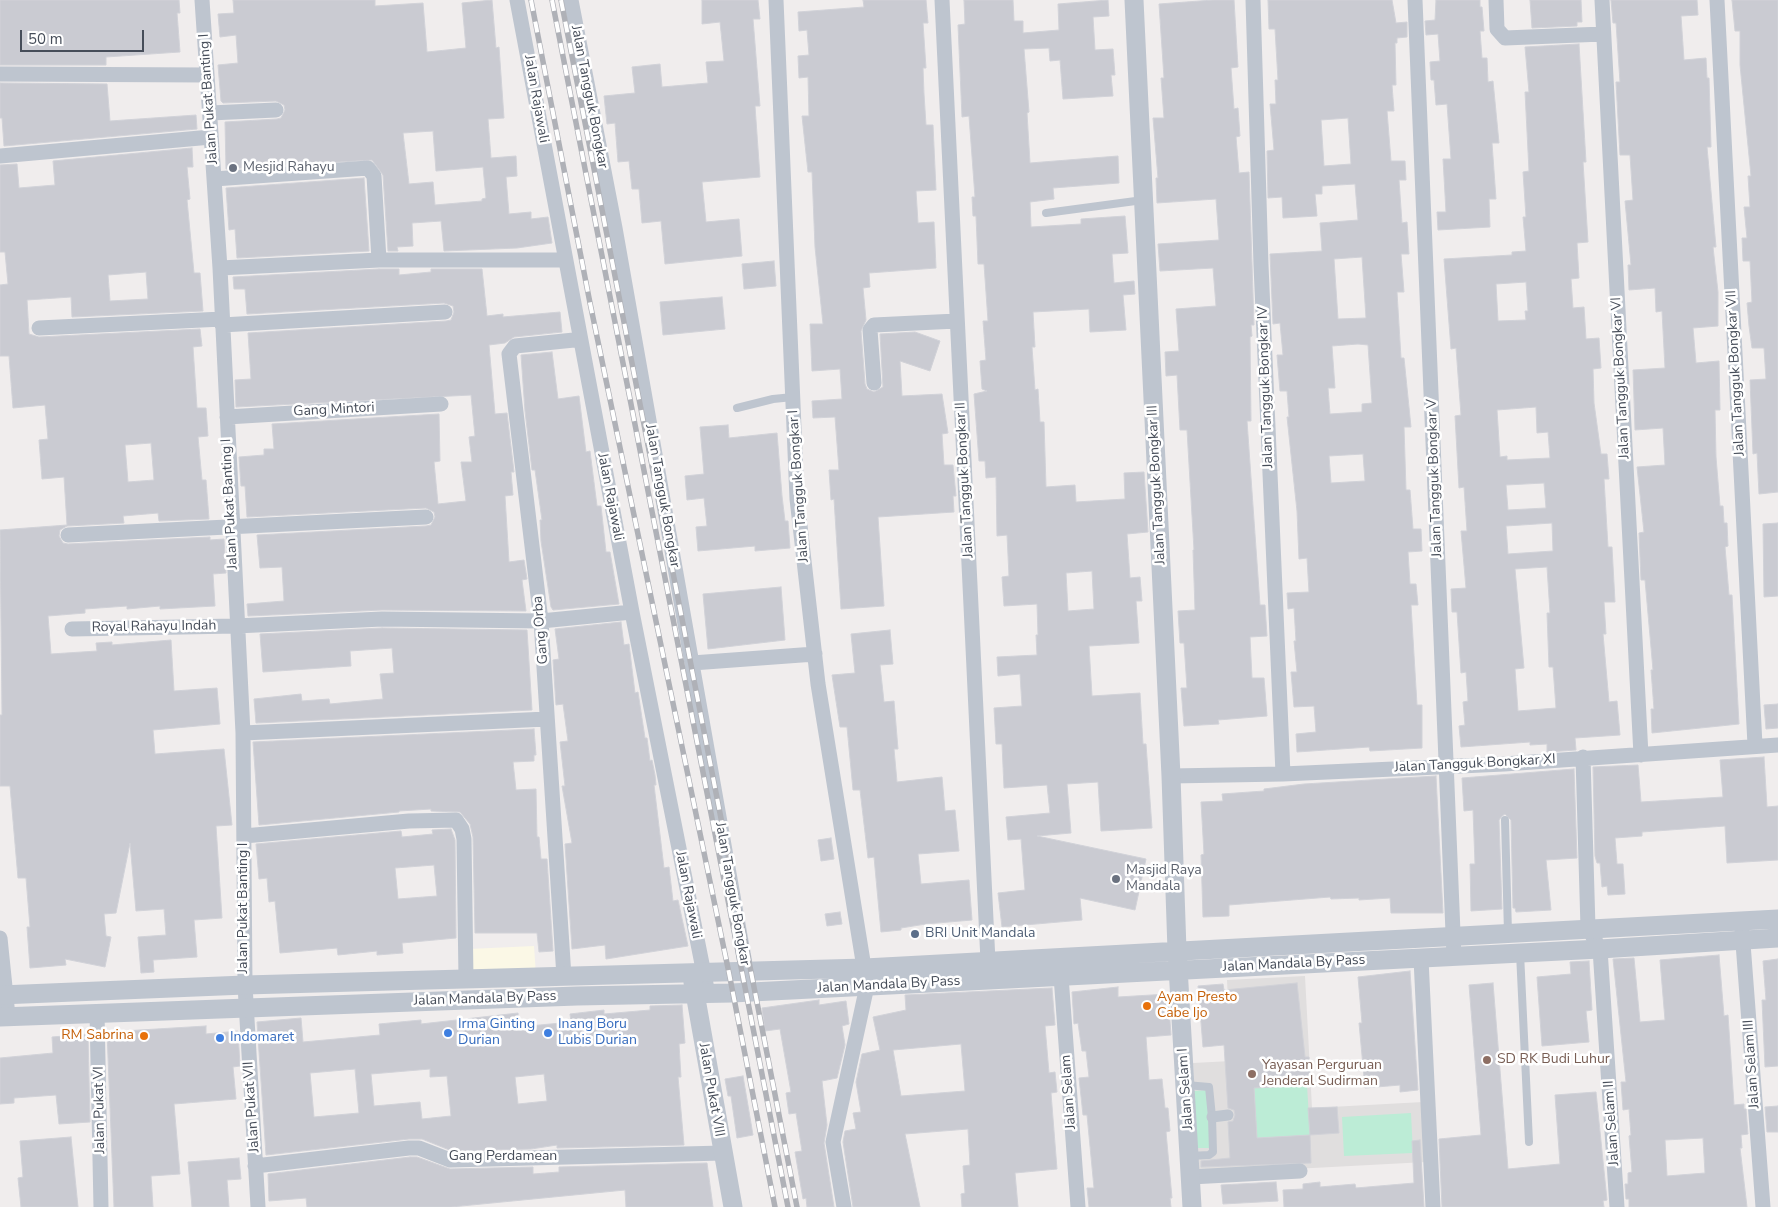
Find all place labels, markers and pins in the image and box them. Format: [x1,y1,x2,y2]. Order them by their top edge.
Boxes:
place label: Mesjid Rahayu [243,160,335,176]
marker: Mesjid Rahayu [227,162,239,174]
place label: Masjid Raya Mandala [1126,863,1202,896]
marker: Masjid Raya Mandala [1110,873,1122,885]
place label: BRI Unit Mandala [925,926,1035,942]
marker: BRI Unit Mandala [909,928,921,940]
place label: Ayam Presto Cabe Ijo [1157,990,1237,1022]
marker: Ayam Presto Cabe Ijo [1141,1000,1153,1012]
place label: Irma Ginting Durian [458,1017,535,1050]
place label: Inang Boru Lubis Durian [558,1017,637,1050]
marker: Irma Ginting Durian [442,1027,454,1039]
marker: Inang Boru Lubis Durian [542,1027,554,1039]
place label: RM Sabrina [61,1028,134,1044]
marker: RM Sabrina [138,1030,150,1042]
place label: Indomaret [230,1030,294,1046]
marker: Indomaret [214,1032,226,1044]
place label: SD RK Budi Luhur [1497,1052,1610,1068]
marker: SD RK Budi Luhur [1481,1054,1493,1066]
place label: Yayasan Perguruan Jenderal Sudirman [1262,1058,1382,1090]
marker: Yayasan Perguruan Jenderal Sudirman [1246,1068,1258,1080]

